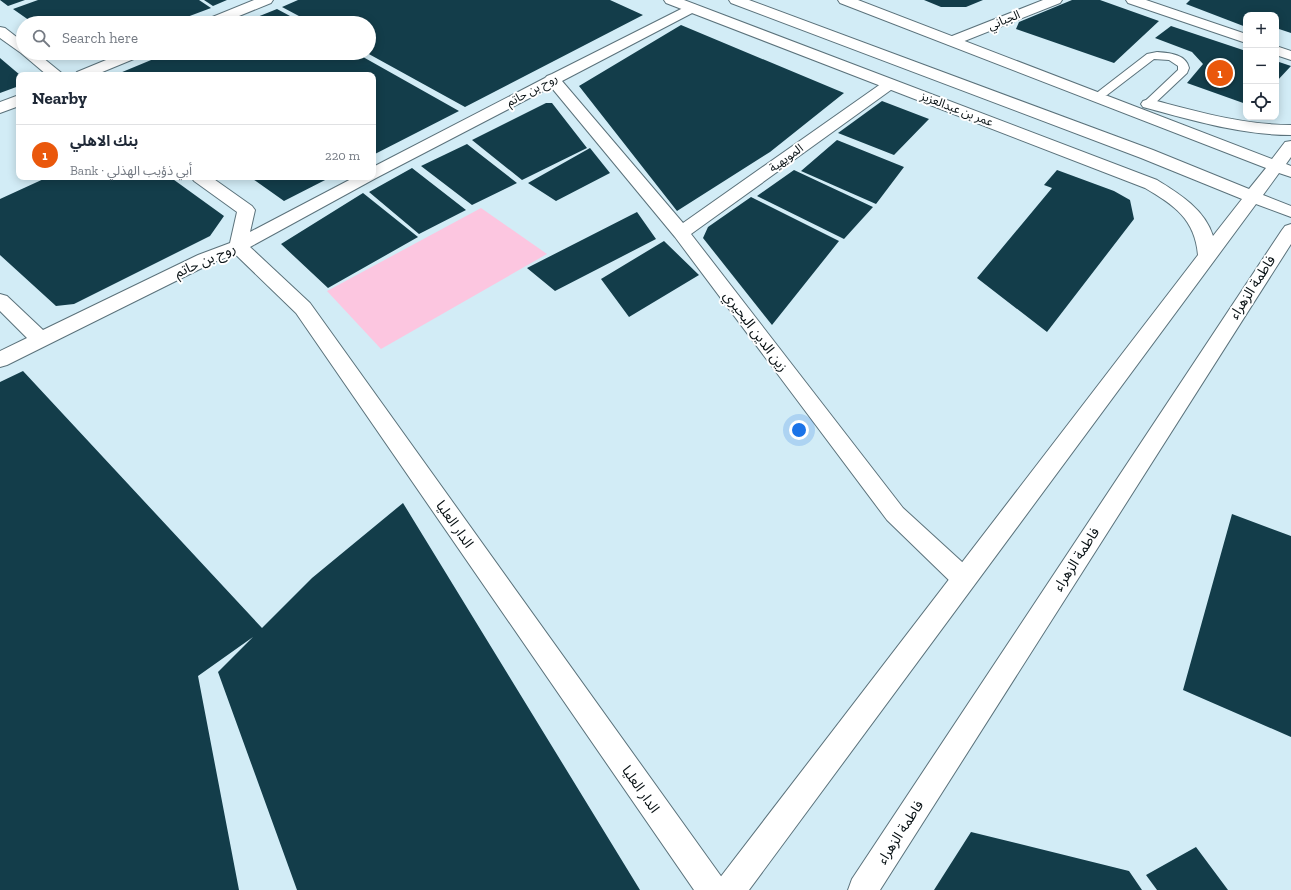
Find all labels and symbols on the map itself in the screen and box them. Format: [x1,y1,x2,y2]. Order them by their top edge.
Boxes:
street label: الجباني [986,7,1023,35]
pin: 1 [1207,58,1233,88]
street label: روح بن حاتم [504,71,561,111]
street label: عمر بن عبدالعزيز [918,88,995,129]
street label: المويهية [766,141,806,175]
street label: روح بن حاتم [172,239,239,283]
street label: فاطمة الزهراء [1226,252,1279,322]
street label: زين الدين البحيري [718,288,791,376]
your location [789,420,809,440]
street label: الدار العليا [432,497,477,551]
street label: فاطمة الزهراء [1050,524,1103,594]
street label: الدار العليا [618,762,663,816]
street label: فاطمة الزهراء [874,797,927,867]

